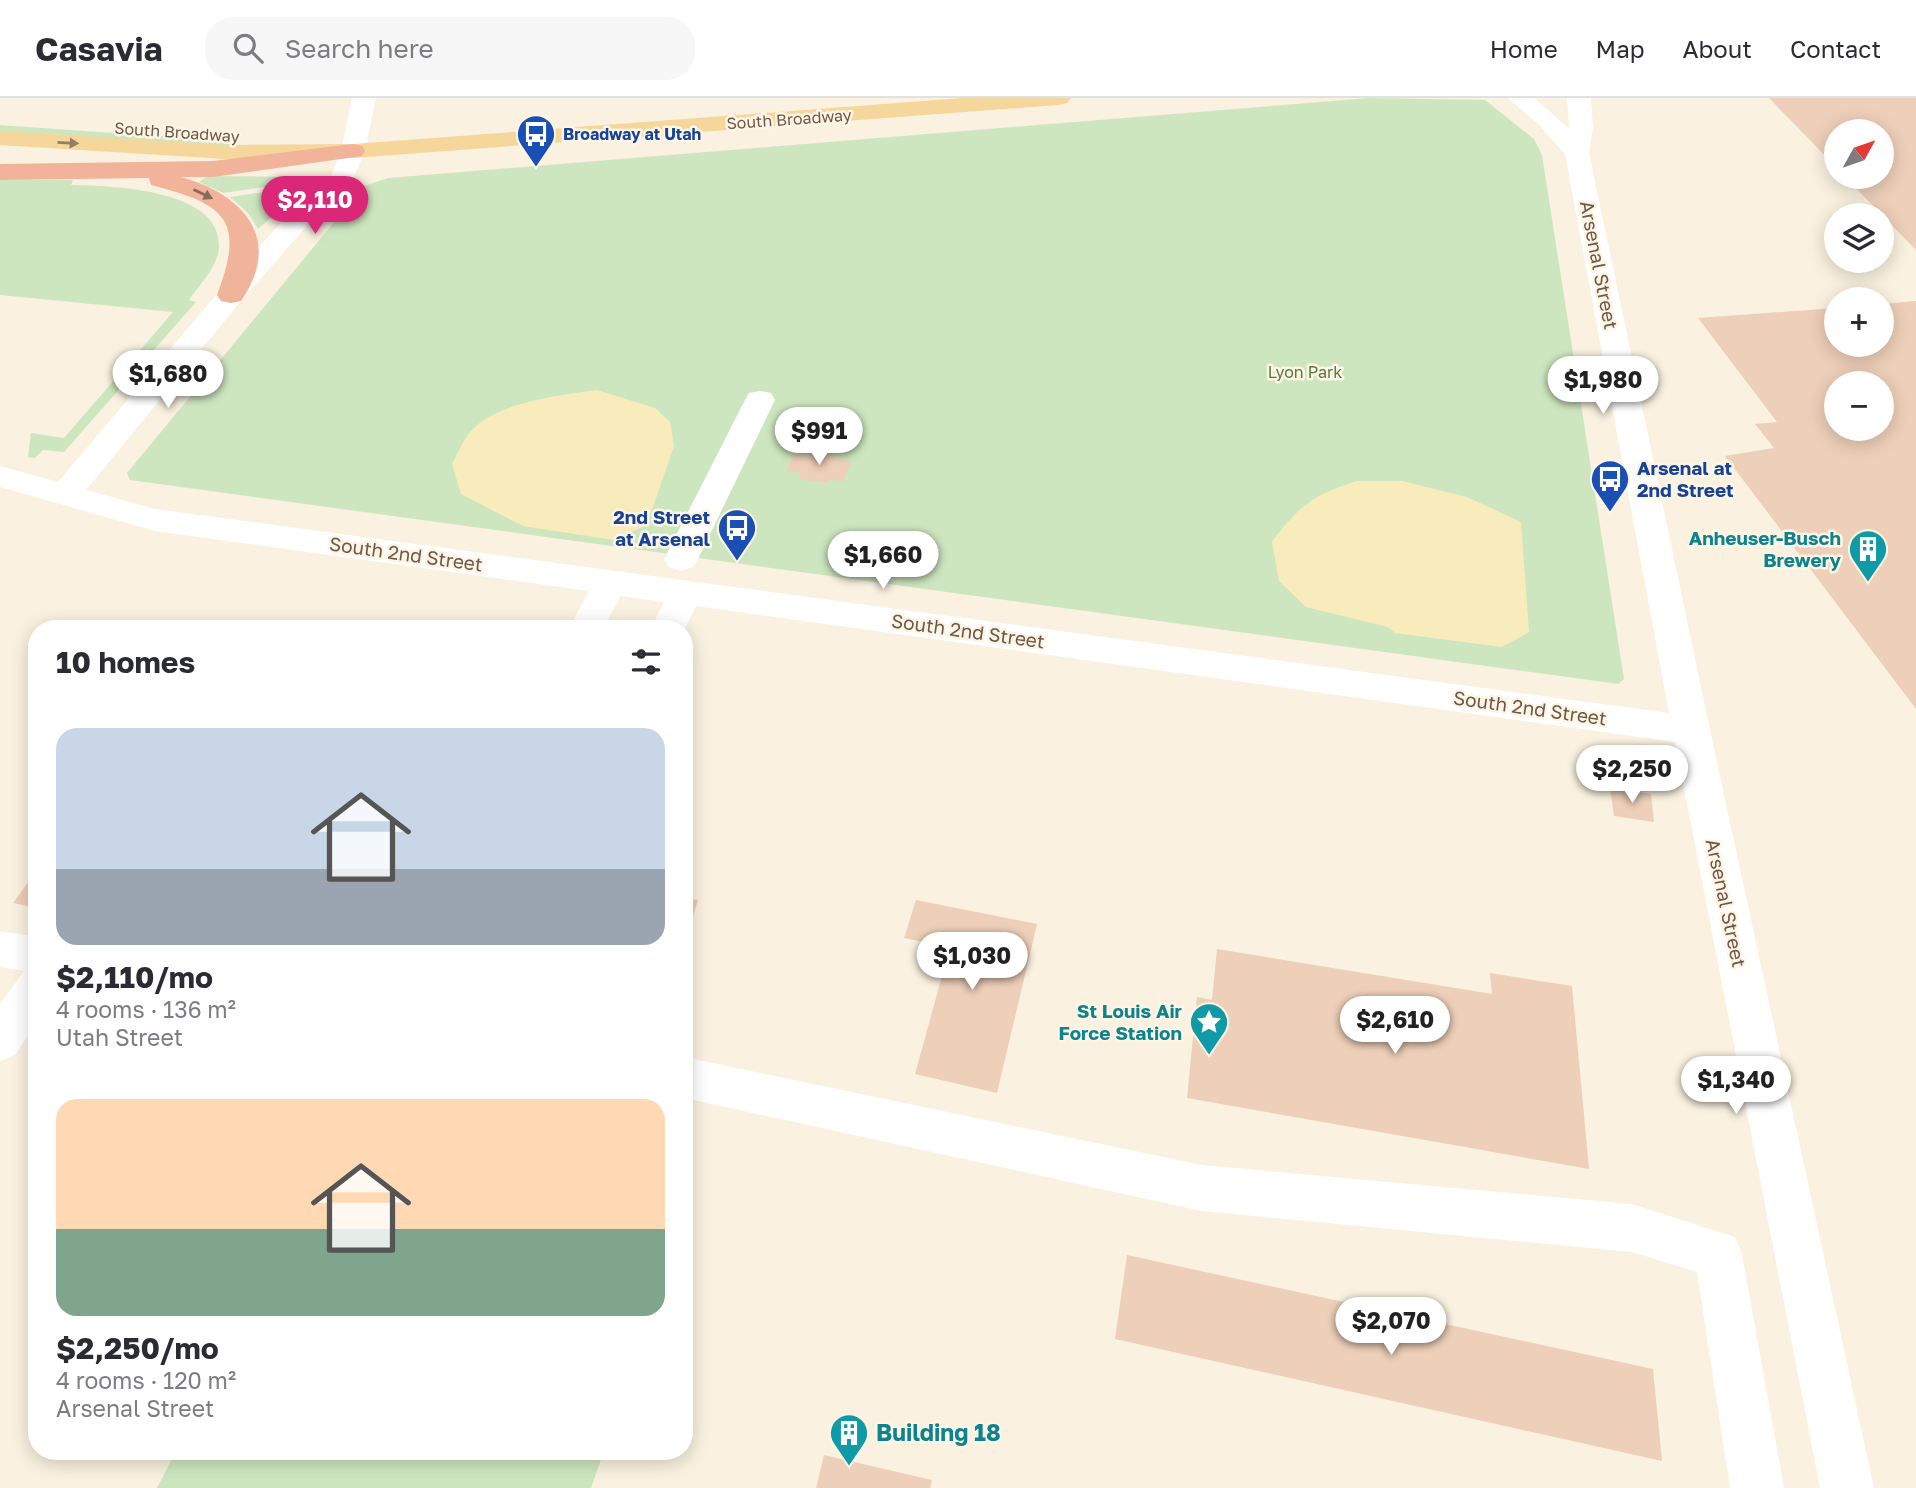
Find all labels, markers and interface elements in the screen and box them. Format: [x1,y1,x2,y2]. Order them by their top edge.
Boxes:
search box [205,17,695,80]
text: Casavia [35,29,163,68]
icon: search [229,29,267,67]
text: Search here [285,33,434,64]
text: Home [1490,34,1558,63]
text: Map [1596,34,1645,63]
text: About [1683,34,1752,63]
text: Contact [1790,34,1881,63]
street label: South Broadway [726,105,852,133]
bus stop icon: Broadway at Utah [515,113,557,168]
street label: South Broadway [114,118,240,146]
north arrow [1824,119,1894,189]
map controls [1824,119,1894,441]
place label: Broadway at Utah [563,124,701,144]
one-way arrow [57,137,79,148]
pin: $2,110 [258,176,372,236]
text: $2,110 [277,185,353,213]
one-way arrow [193,188,213,200]
street label: Arsenal Street [1576,199,1623,331]
button: layers [1824,203,1894,273]
button: + [1824,287,1894,357]
pin: $1,680 [111,350,225,410]
pin: $1,980 [1546,356,1660,416]
text: $1,680 [129,359,207,387]
park label: Lyon Park [1268,362,1342,382]
text: $1,980 [1564,365,1642,393]
button: − [1824,371,1894,441]
pin: $991 [778,408,860,467]
text: $991 [791,416,847,444]
place label: Arsenal at 2nd Street [1637,456,1734,501]
bus stop icon: Arsenal at 2nd Street [1589,458,1631,513]
place label: 2nd Street at Arsenal [613,505,710,550]
bus stop icon: 2nd Street at Arsenal [716,507,758,562]
place label: Anheuser-Busch Brewery [1689,526,1842,571]
building icon: Anheuser-Busch Brewery [1847,528,1889,583]
street label: South 2nd Street [328,531,484,576]
pin: $1,660 [826,532,940,591]
text: $1,660 [844,540,922,568]
street label: South 2nd Street [890,608,1046,653]
icon: filters [627,643,665,681]
text: 10 homes [56,644,195,680]
street label: South 2nd Street [1452,685,1608,730]
pin: $2,250 [1575,746,1689,805]
text: $2,250 [1592,754,1672,782]
icon: home [298,774,424,900]
street label: Arsenal Street [1702,837,1751,969]
pin: $1,030 [915,932,1029,992]
text: $1,030 [933,941,1011,969]
text: $2,110/mo [56,959,213,995]
text: 4 rooms · 136 m² [56,995,236,1023]
pin: $2,610 [1338,996,1452,1056]
place label: St Louis Air Force Station [1059,999,1183,1044]
place icon: St Louis Air Force Station [1188,1001,1230,1056]
text: $2,610 [1356,1005,1434,1033]
text: Utah Street [56,1023,183,1051]
pin: $1,340 [1679,1056,1793,1116]
text: $1,340 [1697,1065,1775,1093]
icon: home [298,1145,424,1271]
pin: $2,070 [1334,1298,1448,1357]
text: $2,070 [1351,1306,1431,1334]
text: $2,250/mo [56,1330,219,1366]
text: 4 rooms · 120 m² [56,1366,236,1394]
text: Arsenal Street [56,1394,214,1422]
building icon: Building 18 [828,1412,870,1467]
place label: Building 18 [876,1418,1001,1446]

